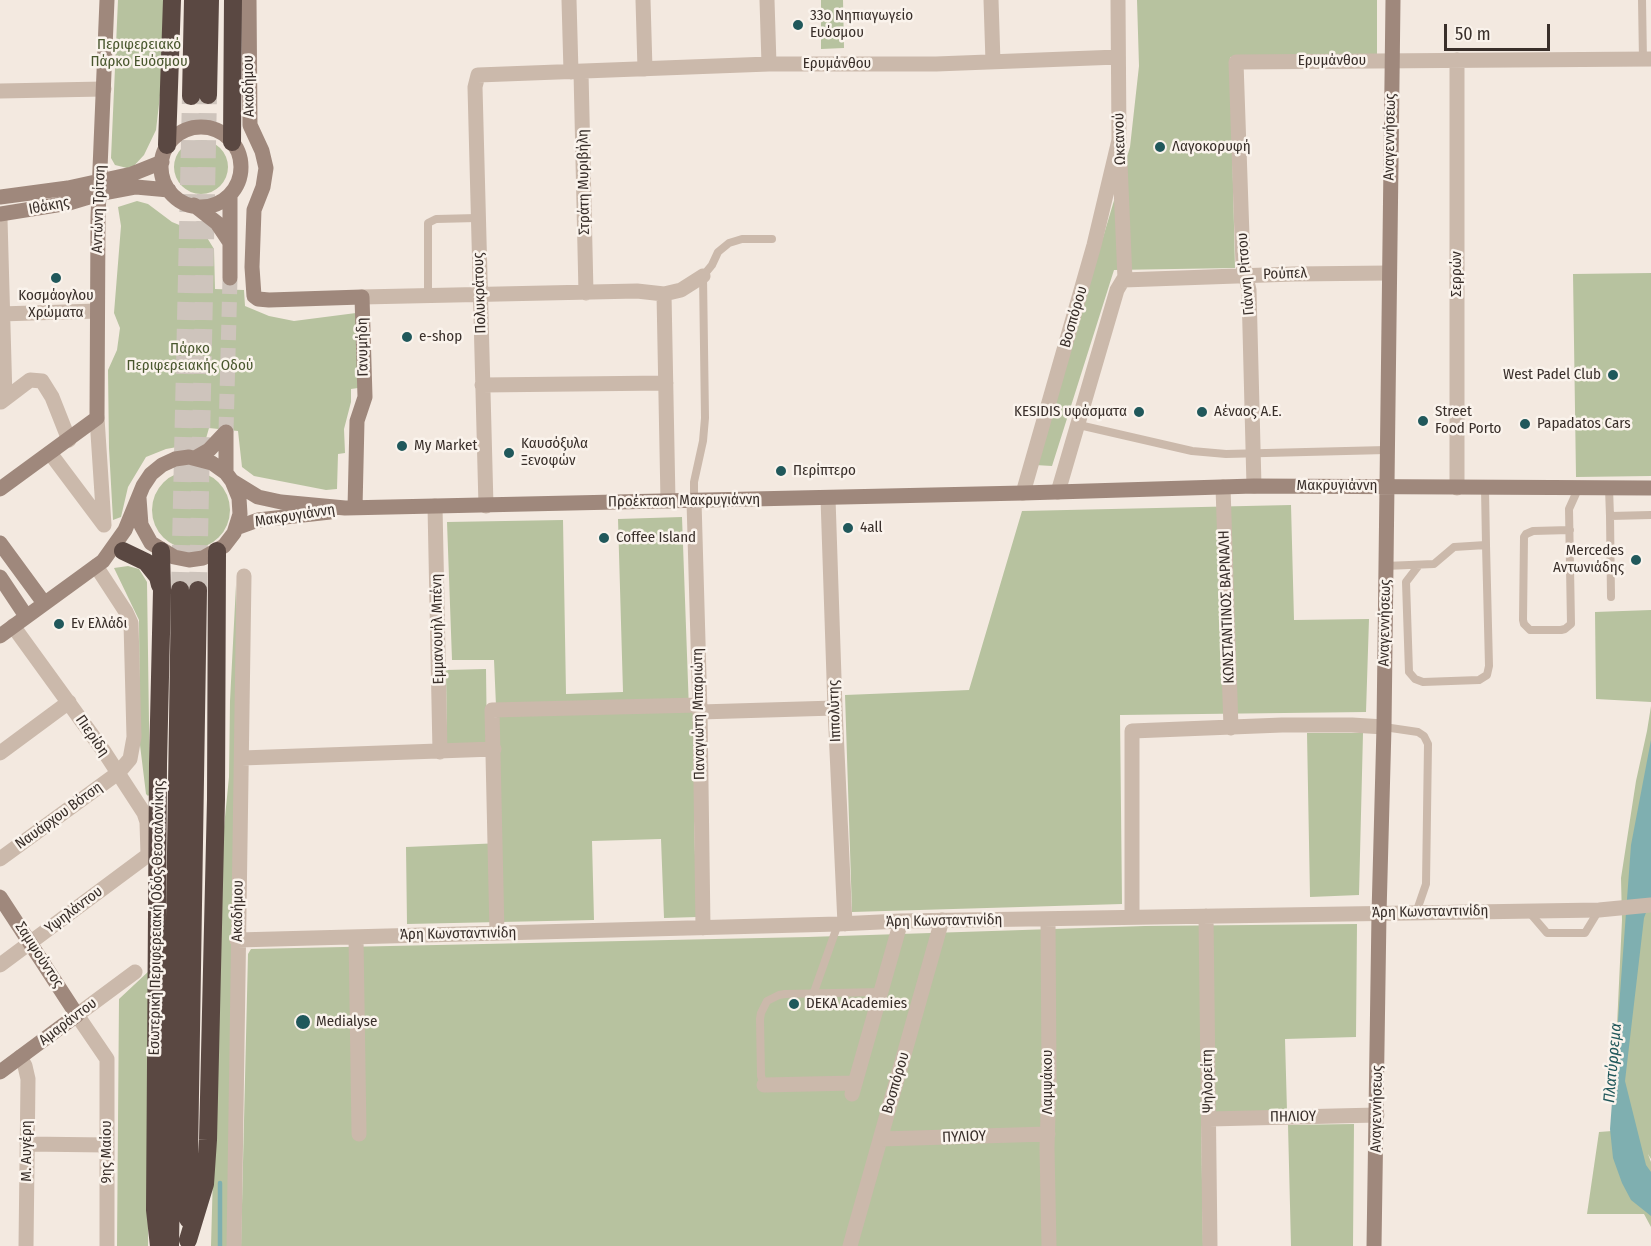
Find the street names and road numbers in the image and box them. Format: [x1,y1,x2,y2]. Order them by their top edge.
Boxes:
street label: Ερυμάνθου [1298,52,1366,70]
street label: Ακαδήμου [239,55,259,117]
street label: Ερυμάνθου [803,55,871,73]
street label: Αναγεννήσεως [1380,93,1400,181]
street label: Ωκεανού [1110,112,1130,166]
street label: Στράτη Μυριβήλη [574,129,594,235]
street label: Αντώνη Τρίτση [88,165,110,253]
street label: Ιθάκης [27,193,71,219]
street label: Γιάννη Ρίτσου [1233,232,1259,316]
street label: Σερρών [1448,251,1466,297]
street label: Πολυκράτους [470,252,490,334]
street label: Ρούπελ [1263,264,1307,284]
street label: Βοσπόρου [1057,284,1091,350]
street label: Γανυμήδη [353,317,373,377]
street label: Μακρυγιάννη [1297,477,1377,495]
street label: Προέκταση Μακρυγιάννη [608,491,760,511]
street label: Μακρυγιάννη [254,501,336,531]
street label: ΚΩΝΣΤΑΝΤΙΝΟΣ ΒΑΡΝΑΛΗ [1215,530,1239,684]
street label: Εμμανουήλ Μπένη [428,574,448,684]
street label: Αναγεννήσεως [1375,579,1395,667]
street label: Παναγιώτη Μπαριώτη [689,648,709,780]
street label: Ιππολύτης [825,680,845,742]
street label: Πιερίδη [71,712,113,760]
street label: Ναυάρχου Βότση [12,778,106,854]
street label: Εσωτερική Περιφερειακή Οδός Θεσσαλονίκης [146,780,168,1056]
street label: Ακαδήμου [228,880,248,942]
street label: Υψηλάντου [42,882,106,938]
street label: Άρη Κωνσταντινίδη [1371,902,1489,922]
street label: Άρη Κωνσταντινίδη [885,911,1003,931]
street label: Σαμψούντος [11,919,67,991]
street label: Άρη Κωνσταντινίδη [399,924,517,944]
street label: Αμαράντου [36,994,100,1050]
street label: Ψηλορείτη [1198,1049,1218,1113]
street label: Βοσπόρου [879,1050,913,1116]
street label: Λαμψάκου [1039,1050,1057,1114]
street label: Αναγεννήσεως [1367,1065,1387,1153]
street label: ΠΗΛΙΟΥ [1270,1108,1316,1126]
street label: Μ. Αυγέρη [18,1120,36,1182]
street label: 9ης Μαίου [98,1120,116,1184]
street label: ΠΥΛΙΟΥ [942,1127,986,1147]

